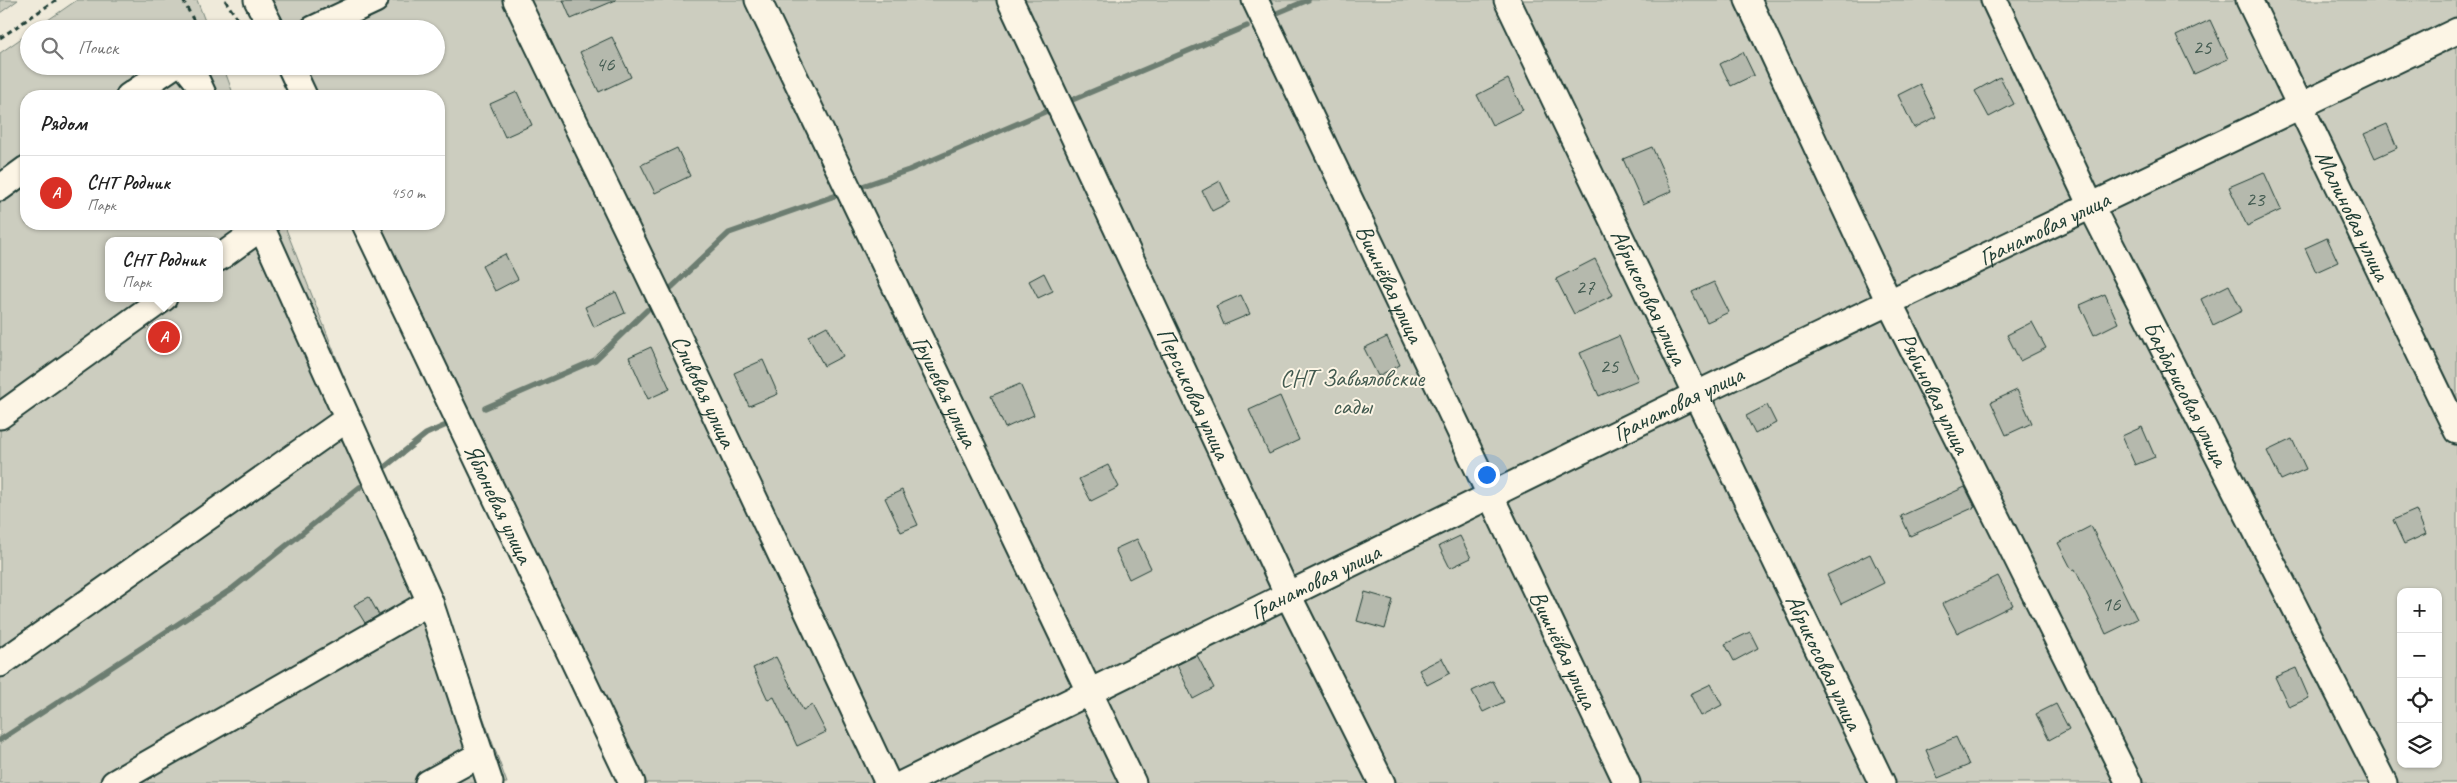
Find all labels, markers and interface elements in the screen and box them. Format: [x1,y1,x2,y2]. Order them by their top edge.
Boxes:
search box [20,20,445,75]
icon: search [38,34,66,62]
house number: 25 [2193,34,2213,60]
text: Поиск [78,36,118,60]
house number: 46 [596,51,615,77]
text: Рядом [40,110,87,136]
street label: Малиновая улица [2309,145,2398,287]
text: СНТ Родник [87,171,170,195]
text: A [52,183,60,203]
text: 450 m [391,183,425,203]
street label: Гранатовая улица [1974,184,2116,272]
house number: 23 [2246,186,2266,212]
text: Парк [87,195,116,215]
street label: Вишнёвая улица [1349,220,1431,349]
street label: Абрикосовая улица [1604,224,1695,371]
popup [105,237,223,302]
text: СНТ Родник [122,248,206,272]
text: Парк [122,272,151,292]
house number: 27 [1576,274,1596,300]
street label: Барбарисовая улица [2137,316,2237,473]
pin: A [148,318,180,356]
street label: Персиковая улица [1150,322,1238,465]
street label: Рябиновая улица [1892,327,1978,460]
street label: Сливовая улица [665,330,744,454]
street label: Грушевая улица [906,331,986,453]
house number: 25 [1600,353,1620,379]
street label: Гранатовая улица [1608,359,1749,448]
park label: СНТ Завьяловские сады [1280,363,1426,421]
street label: Яблоневая улица [457,439,541,570]
your location [1474,462,1500,488]
street label: Гранатовая улица [1245,536,1387,626]
street label: Вишнёвая улица [1523,586,1605,715]
map controls [2397,588,2442,768]
button: + [2397,588,2442,633]
street label: Абрикосовая улица [1779,589,1870,736]
house number: 16 [2102,591,2121,617]
button: − [2397,633,2442,678]
button: locate [2397,678,2442,723]
button: layers [2397,723,2442,768]

